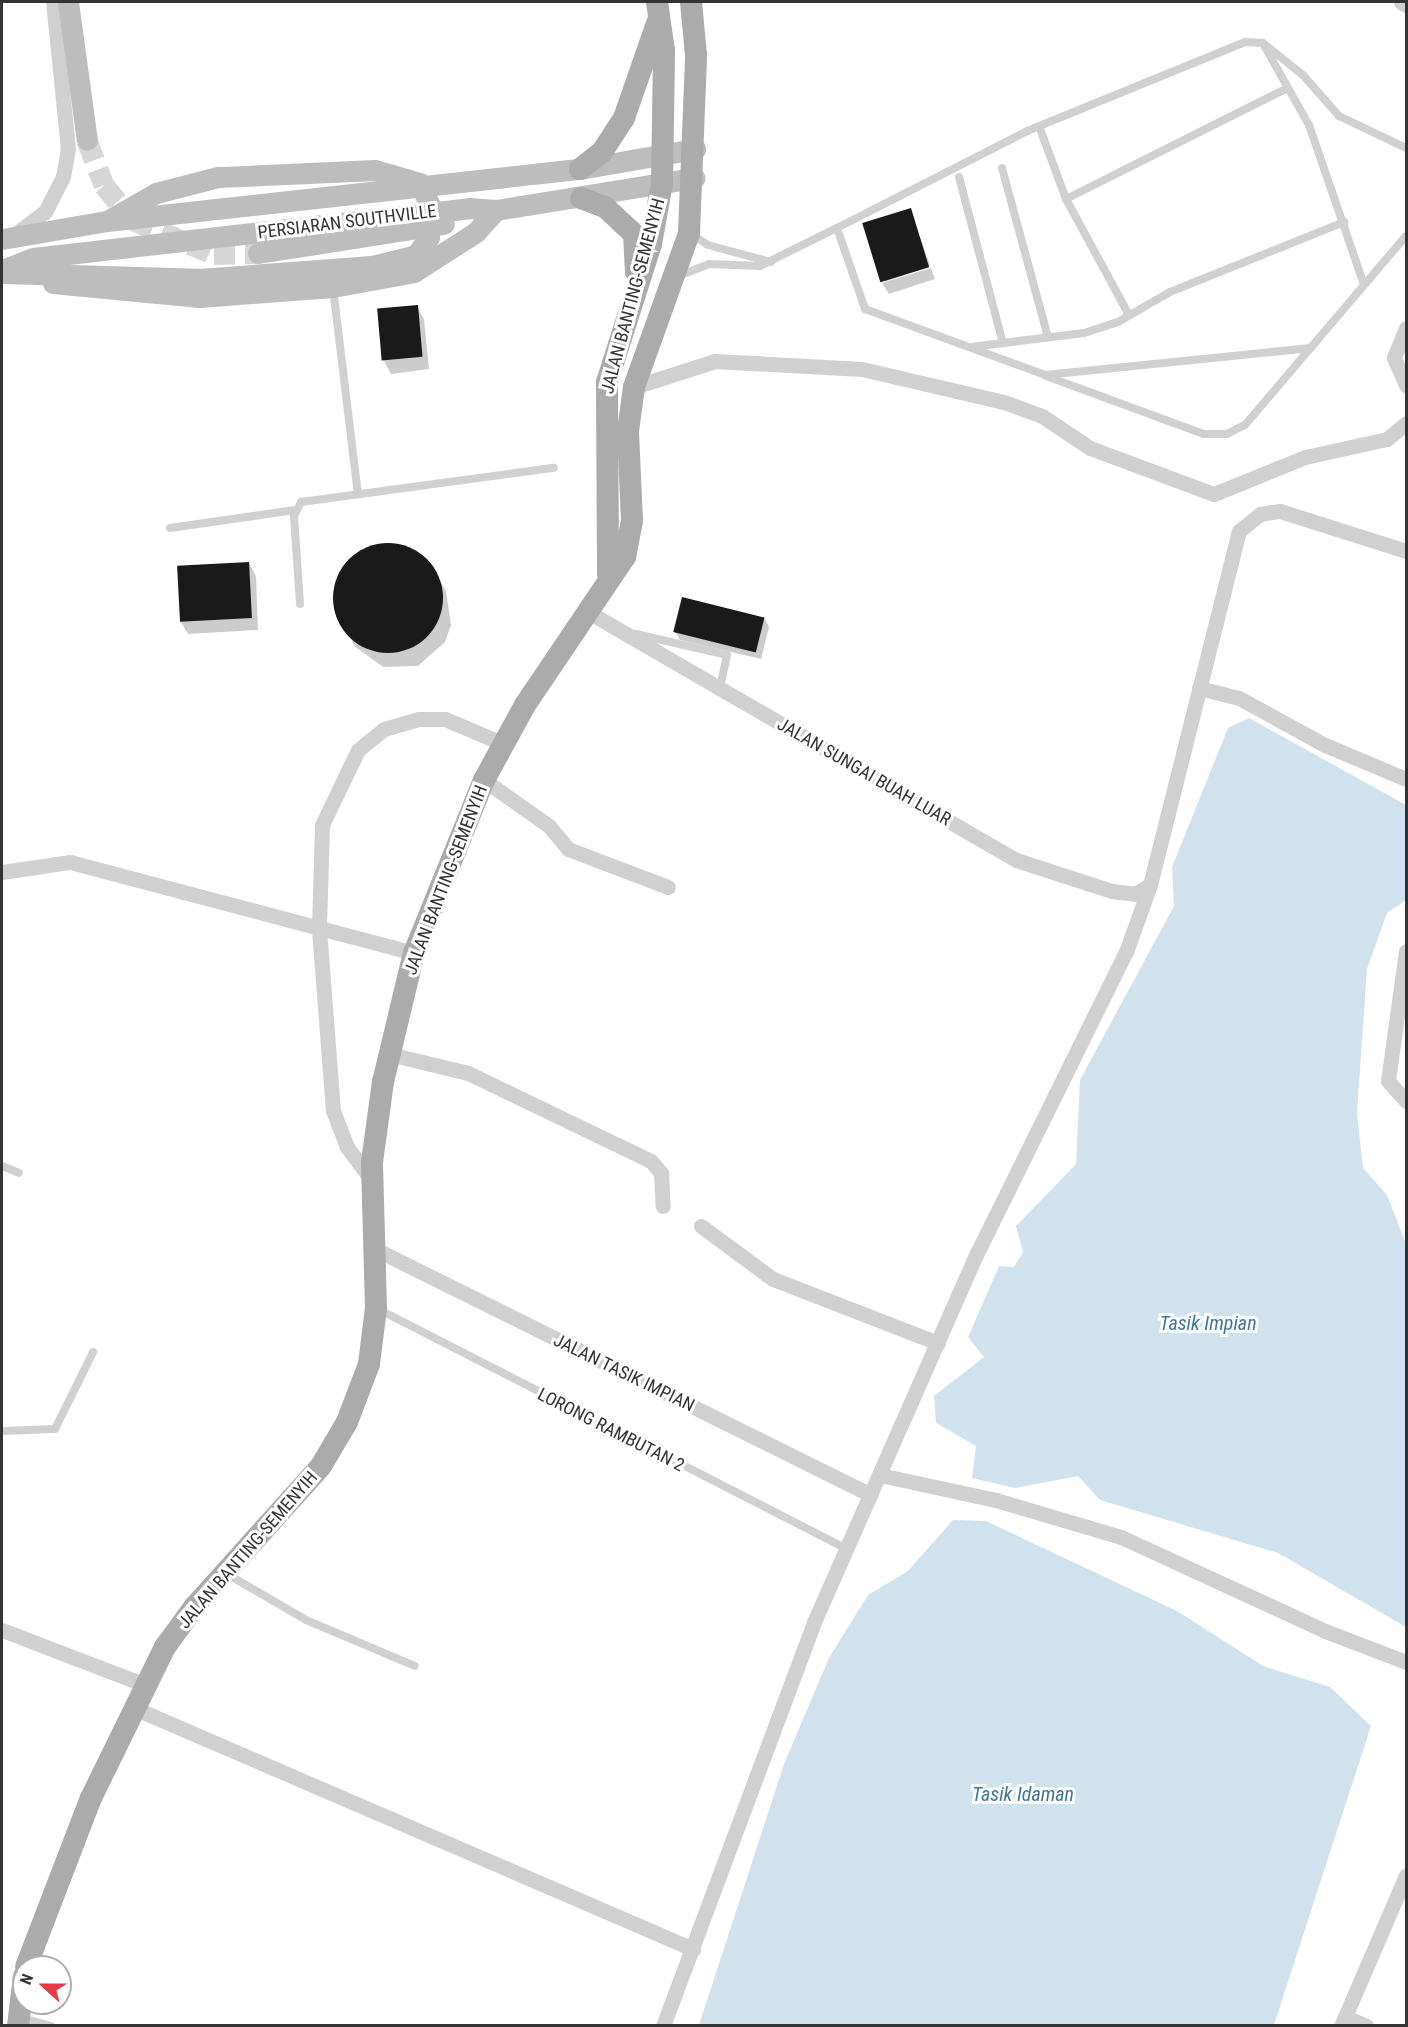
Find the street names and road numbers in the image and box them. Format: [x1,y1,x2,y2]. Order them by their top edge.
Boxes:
street label: JALAN BANTING-SEMENYIH [597,196,669,396]
street label: PERSIARAN SOUTHVILLE [257,200,437,244]
street label: JALAN SUNGAI BUAH LUAR [773,713,955,831]
street label: JALAN BANTING-SEMENYIH [400,782,492,978]
street label: JALAN TASIK IMPIAN [550,1329,698,1417]
street label: LORONG RAMBUTAN 2 [534,1384,688,1476]
street label: JALAN BANTING-SEMENYIH [174,1467,322,1633]

